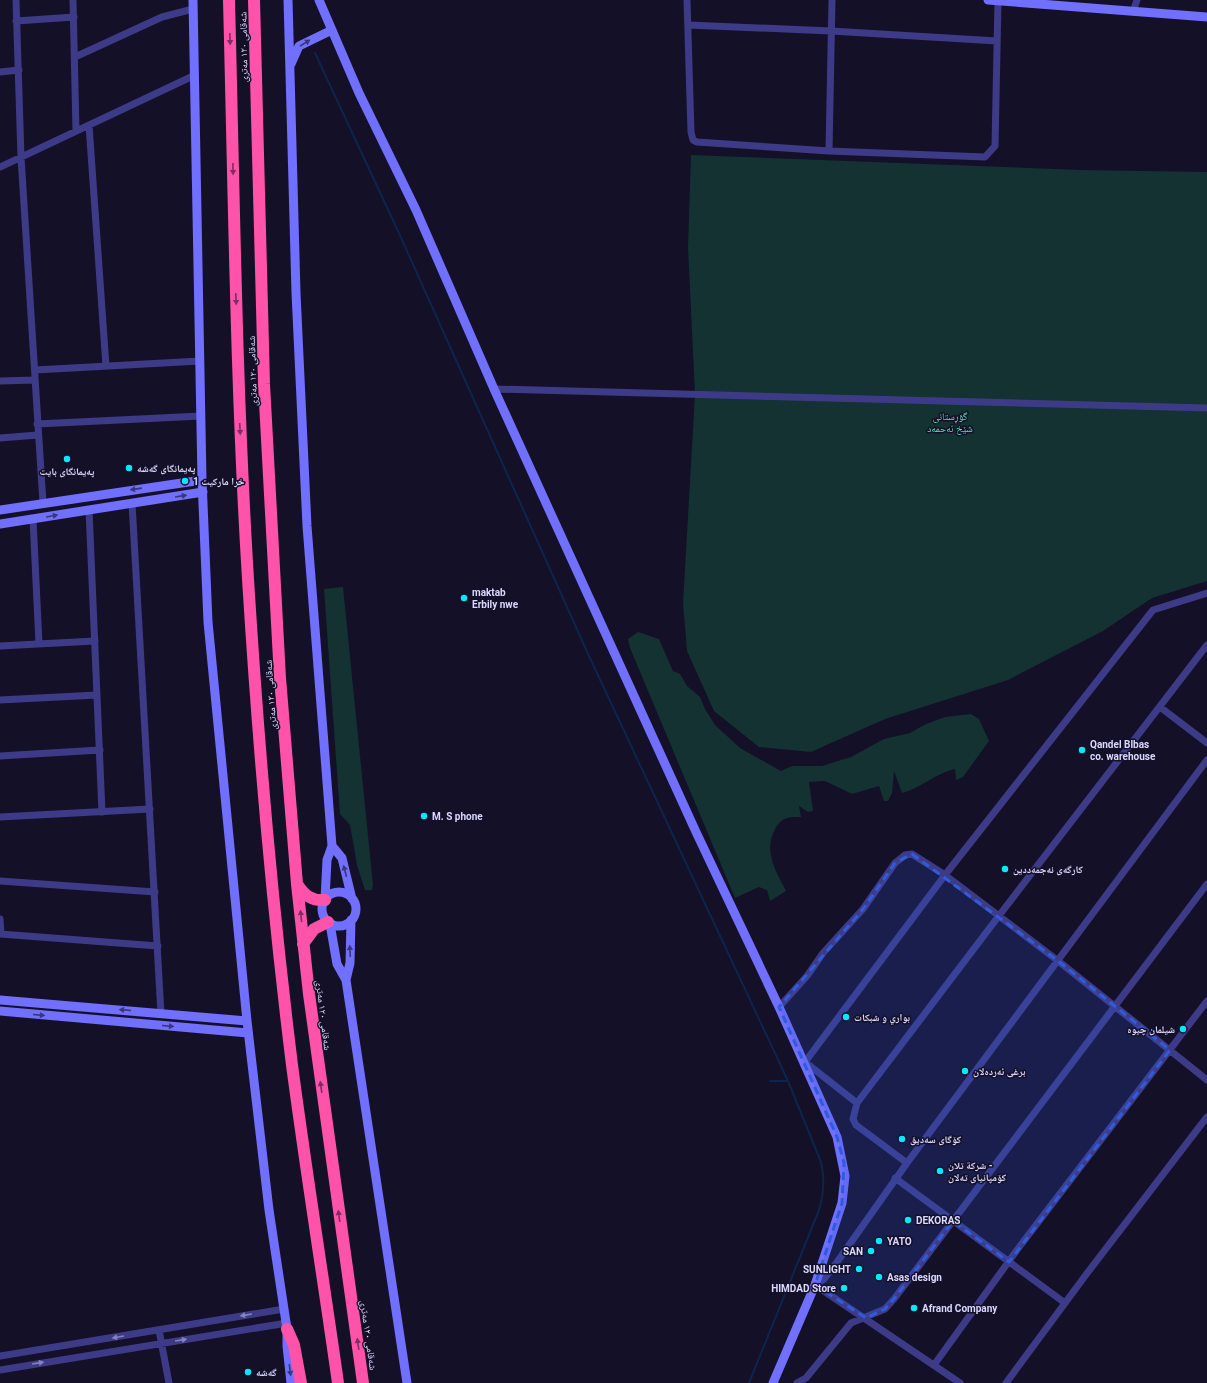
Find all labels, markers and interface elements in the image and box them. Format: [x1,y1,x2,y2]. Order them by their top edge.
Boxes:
street label: شەقامی ١٢٠ مەتری [237,11,251,82]
one-way arrow [227,33,233,46]
one-way arrow [300,39,310,47]
one-way arrow [230,163,236,176]
one-way arrow [232,293,239,305]
street label: شەقامی ١٢٠ مەتری [246,335,260,406]
park label: گۆڕستانی شێخ ئەحمەد [927,411,973,435]
one-way arrow [237,423,244,435]
marker: پەیمانگای بایت [62,454,72,464]
marker: پەیمانگای گەشە [124,463,134,473]
place label: پەیمانگای گەشە [137,463,196,475]
place label: پەیمانگای بایت [40,466,95,478]
marker: خرا ماركيت 1 [180,476,190,486]
place label: خرا ماركيت 1 [193,476,245,488]
one-way arrow [130,486,142,492]
one-way arrow [175,493,187,499]
one-way arrow [46,513,58,519]
place label: maktab Erbily nwe [472,587,519,610]
marker: maktab Erbily nwe [459,593,469,603]
street label: شەقامی ١٢٠ مەتری [263,659,279,730]
place label: Qandel Blbas co. warehouse [1090,739,1156,762]
marker: Qandel Blbas co. warehouse [1077,745,1087,755]
marker: M. S phone [419,811,429,821]
place label: M. S phone [432,811,483,822]
marker: کارگەی نەجمەددین [1000,864,1010,874]
place label: کارگەی نەجمەددین [1013,864,1083,876]
one-way arrow [341,865,347,877]
one-way arrow [297,910,304,922]
one-way arrow [347,944,353,957]
street label: شەقامی ١٢٠ مەتری [313,979,333,1051]
one-way arrow [118,1007,131,1014]
one-way arrow [33,1011,45,1018]
marker: بواري و شبكات [841,1012,851,1022]
place label: بواري و شبكات [854,1012,910,1025]
one-way arrow [162,1023,174,1029]
place label: شيلمان چیوه [1127,1024,1175,1036]
marker: شيلمان چیوه [1178,1024,1188,1034]
marker: برغی ئەردەلان [960,1066,970,1076]
place label: برغی ئەردەلان [973,1066,1026,1078]
one-way arrow [318,1081,324,1093]
marker: کۆگای سەدیق [897,1134,907,1144]
place label: کۆگای سەدیق [910,1134,962,1146]
place label: شركة تلان - کۆمپانیای تەلان [948,1160,1007,1184]
marker: شركة تلان - کۆمپانیای تەلان [935,1166,945,1176]
one-way arrow [336,1210,342,1222]
marker: DEKORAS [903,1215,913,1225]
place label: DEKORAS [916,1215,961,1226]
marker: YATO [874,1236,884,1246]
place label: YATO [887,1236,912,1247]
place label: SAN [843,1246,863,1257]
marker: SAN [866,1246,876,1256]
place label: SUNLIGHT [803,1264,851,1275]
marker: SUNLIGHT [854,1264,864,1274]
marker: Asas design [874,1272,884,1282]
place label: Asas design [887,1272,942,1283]
place label: HIMDAD Store [771,1283,837,1294]
marker: HIMDAD Store [839,1283,849,1293]
street label: شەقامی ١٢٠ مەتری [357,1299,379,1371]
marker: Afrand Company [909,1303,919,1313]
place label: Afrand Company [922,1303,998,1314]
one-way arrow [240,1312,252,1318]
one-way arrow [112,1334,124,1340]
one-way arrow [175,1337,187,1343]
one-way arrow [355,1338,361,1350]
one-way arrow [32,1360,45,1366]
one-way arrow [287,1364,293,1376]
marker: گەشە [243,1367,253,1377]
place label: گەشە [256,1367,277,1378]

